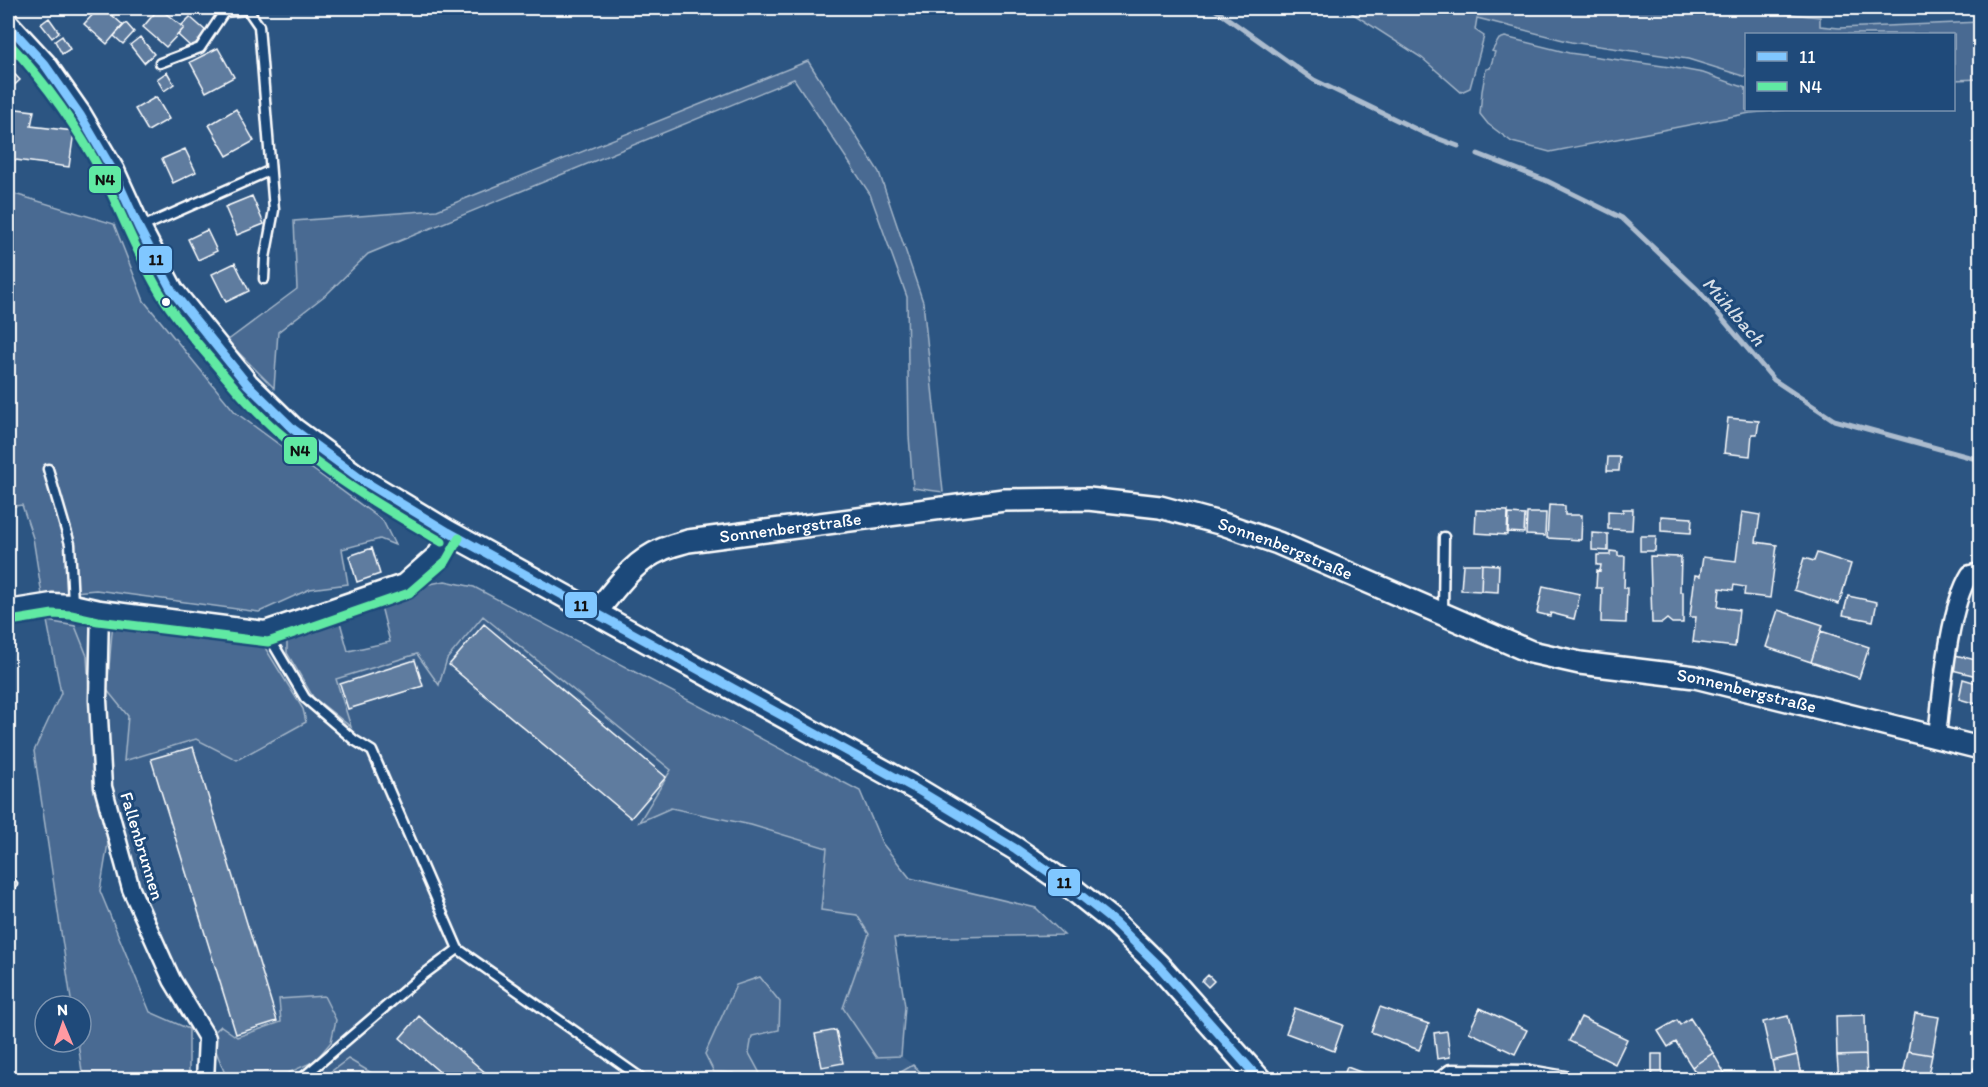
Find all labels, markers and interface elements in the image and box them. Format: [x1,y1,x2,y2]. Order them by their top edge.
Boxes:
legend [1745,33,1955,111]
text: 11 [1799,46,1816,68]
text: N4 [1799,76,1822,98]
line badge: N4 [88,165,122,194]
text: N4 [95,170,116,189]
line badge: 11 [138,245,173,274]
text: 11 [149,250,164,269]
water label: Mühlbach [1697,272,1771,351]
unlabelled marker [160,296,172,308]
line badge: N4 [283,436,318,465]
text: N4 [290,441,311,460]
street label: Sonnenbergstraße [718,508,863,548]
street label: Sonnenbergstraße [1215,512,1356,585]
line badge: 11 [564,591,598,619]
text: 11 [574,596,589,615]
street label: Sonnenbergstraße [1676,664,1819,718]
street label: Fallenbrunnen [115,789,169,903]
line badge: 11 [1047,868,1081,897]
text: 11 [1057,873,1072,892]
north arrow [33,994,93,1054]
text: N [57,1000,68,1019]

